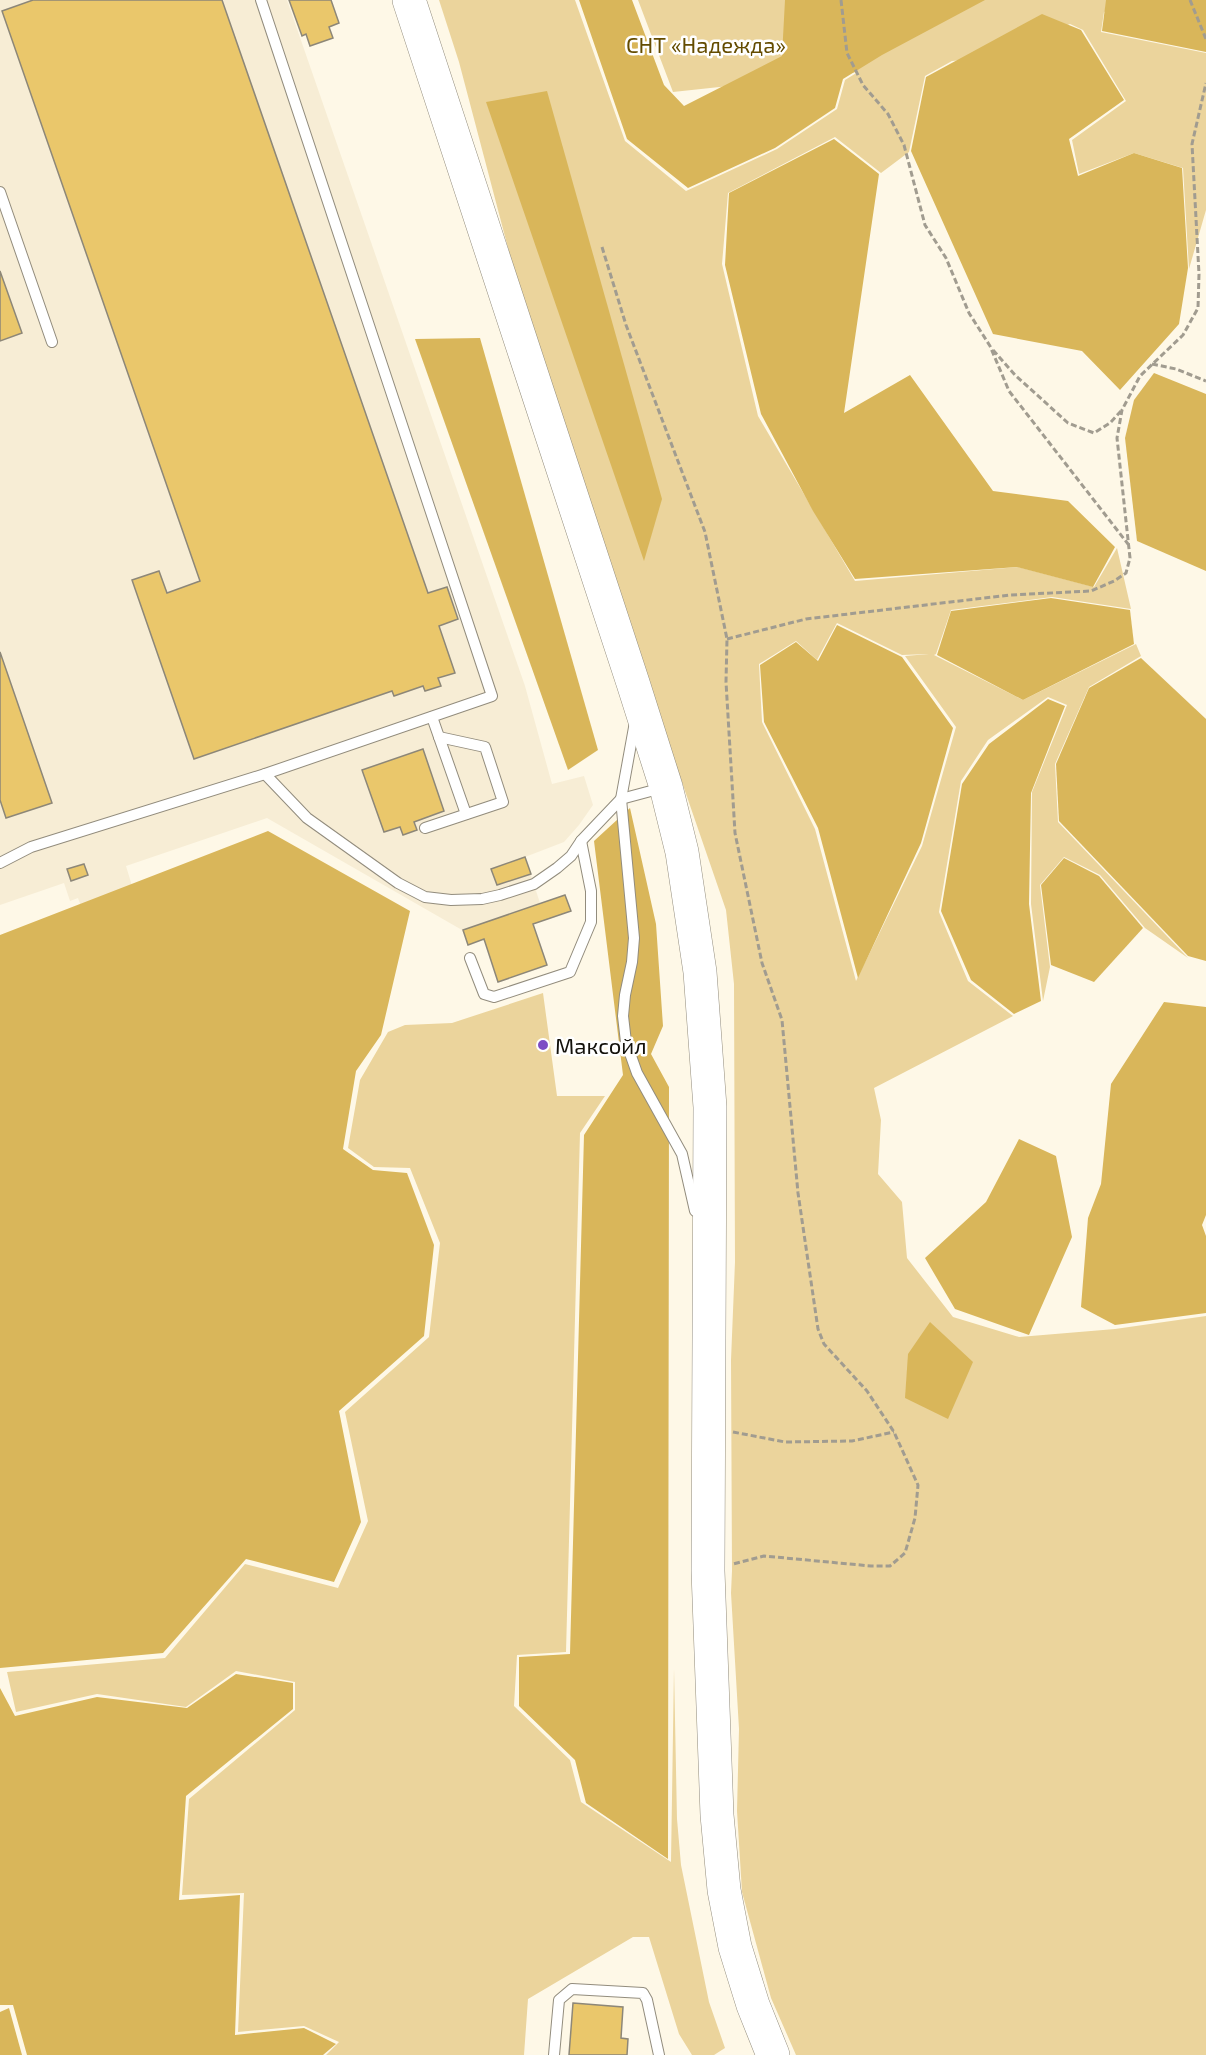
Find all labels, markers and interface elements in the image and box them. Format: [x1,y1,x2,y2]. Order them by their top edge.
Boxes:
park label: СНТ «Надежда» [626,31,786,57]
place label: Максойл [555,1032,647,1058]
marker: Максойл [536,1038,550,1052]

